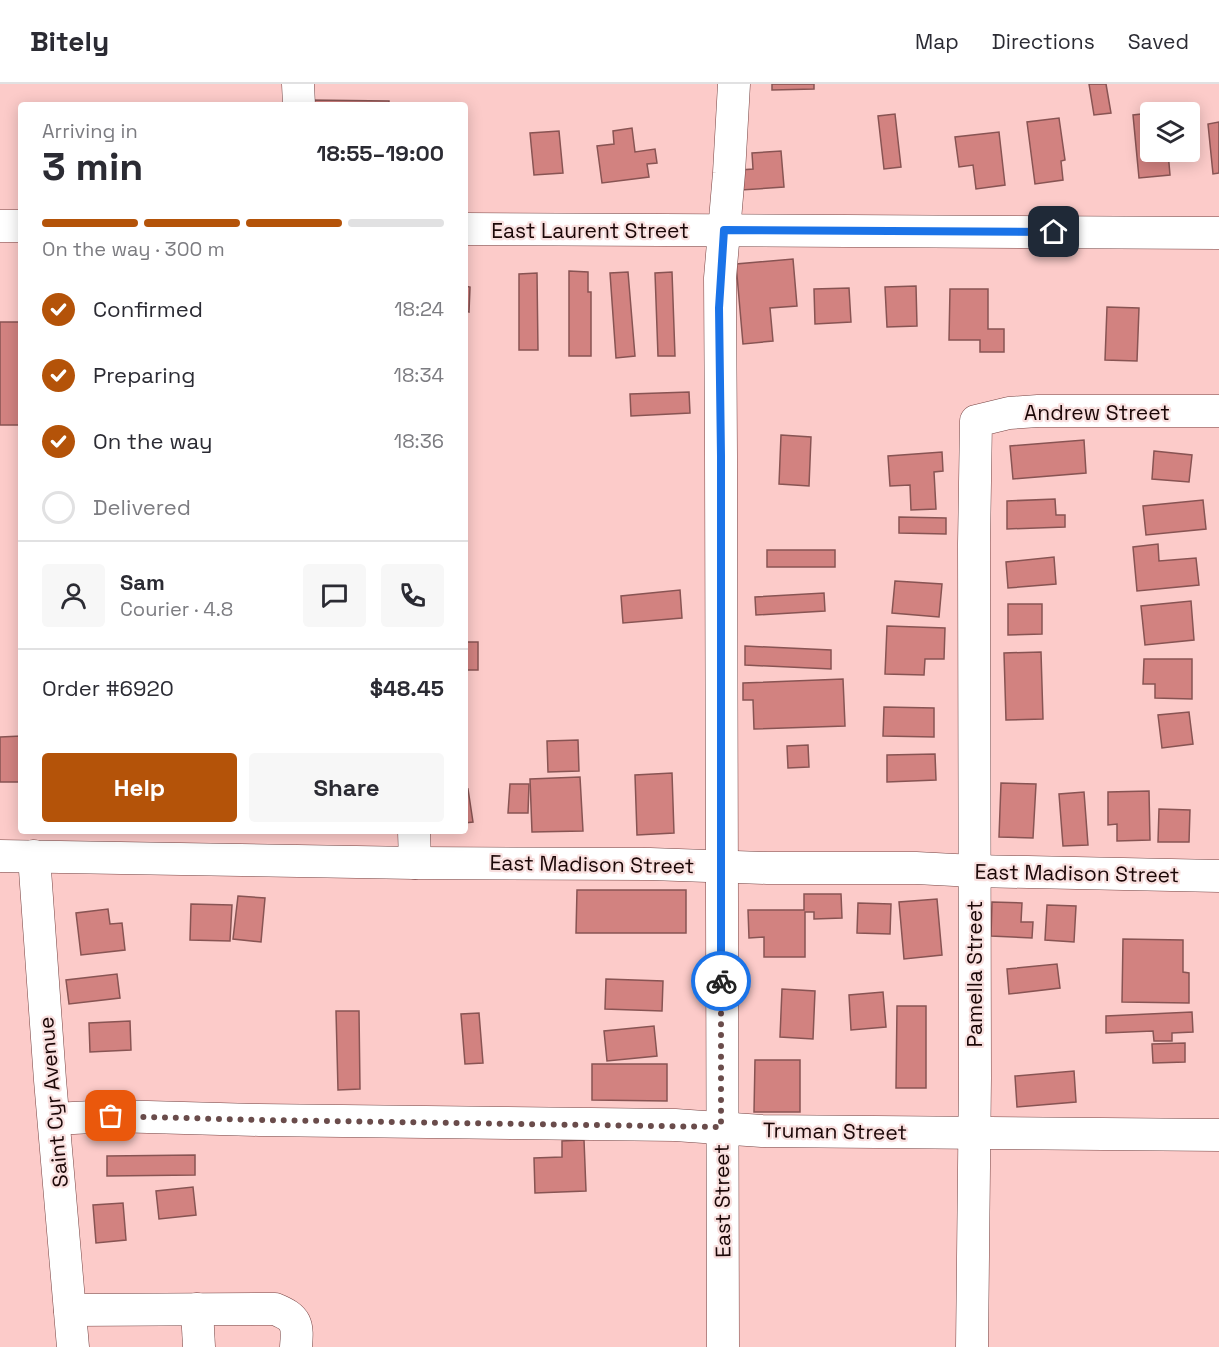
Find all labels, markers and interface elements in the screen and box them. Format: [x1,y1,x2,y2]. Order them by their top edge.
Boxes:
text: Bitely [30,23,109,59]
text: Map [915,28,959,55]
text: Directions [992,28,1095,55]
text: Saved [1128,28,1189,55]
map controls [1140,102,1200,162]
button: layers [1140,102,1200,162]
text: Arriving in [42,118,138,144]
text: 18:55–19:00 [316,139,444,167]
text: 3 min [42,142,143,191]
pin [1028,206,1079,257]
icon: home [1037,215,1070,248]
street label: East Laurent Street [491,217,689,244]
text: On the way · 300 m [42,236,225,262]
icon: check [42,293,75,326]
text: Confirmed [93,295,203,323]
text: 18:24 [394,296,444,322]
icon: check [42,359,75,392]
text: Preparing [93,361,195,389]
text: 18:34 [394,362,444,388]
street label: Andrew Street [1024,399,1170,426]
icon: check [42,425,75,458]
text: On the way [93,427,212,455]
text: 18:36 [394,428,444,454]
text: Delivered [93,493,191,521]
button: person [42,564,105,627]
button: chat [303,564,366,627]
button: phone [381,564,444,627]
text: Sam [120,568,165,596]
text: Courier · 4.8 [120,596,233,622]
text: Order #6920 [42,674,174,702]
text: $48.45 [370,674,444,702]
button: Help [42,753,237,822]
button: Share [249,753,444,822]
street label: East Madison Street [489,849,695,879]
street label: East Madison Street [974,858,1180,888]
street label: Pamella Street [961,901,988,1047]
courier [691,951,751,1011]
icon: bike [705,965,738,998]
street label: Saint Cyr Avenue [32,1016,74,1188]
pin [85,1090,136,1141]
icon: bag [94,1099,127,1132]
street label: Truman Street [763,1116,907,1146]
street label: East Street [708,1144,736,1258]

